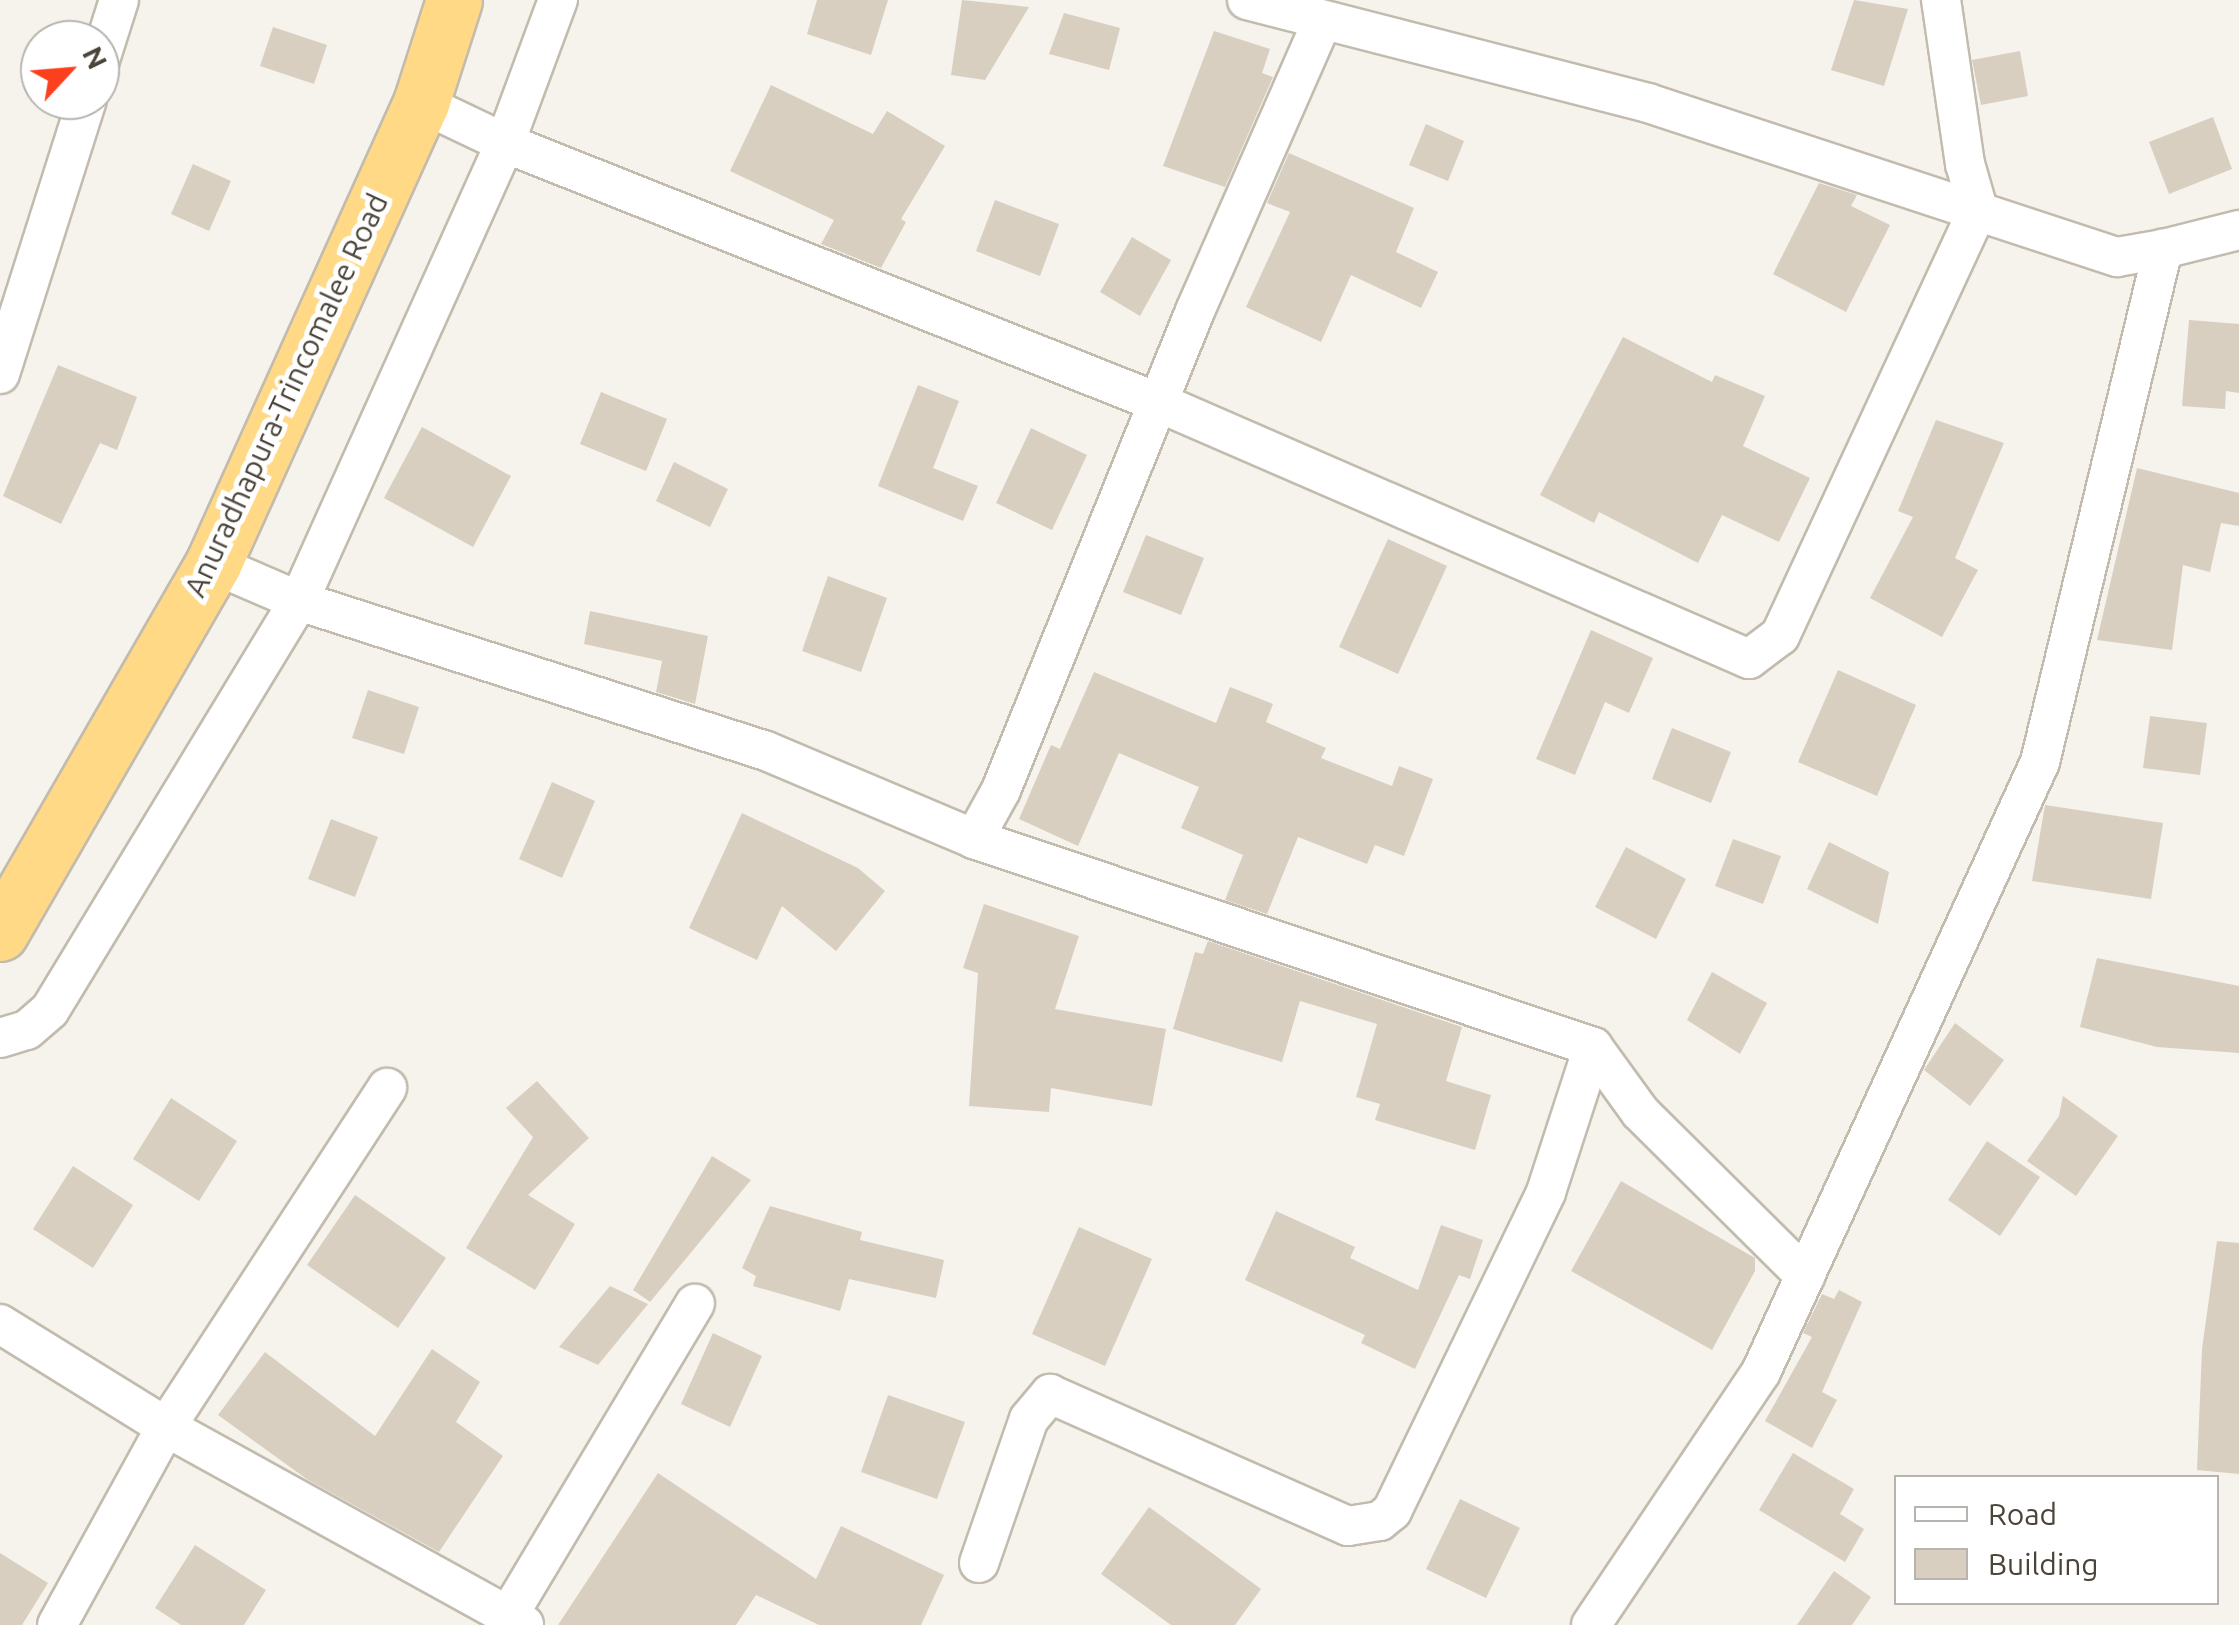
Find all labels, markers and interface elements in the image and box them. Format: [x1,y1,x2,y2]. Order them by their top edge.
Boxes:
north arrow [20,20,120,120]
text: N [77,41,114,74]
street label: Anuradhapura-Trincomalee Road [177,188,395,602]
legend [1894,1475,2219,1605]
text: Road [1988,1497,2057,1531]
text: Building [1988,1547,2099,1581]

